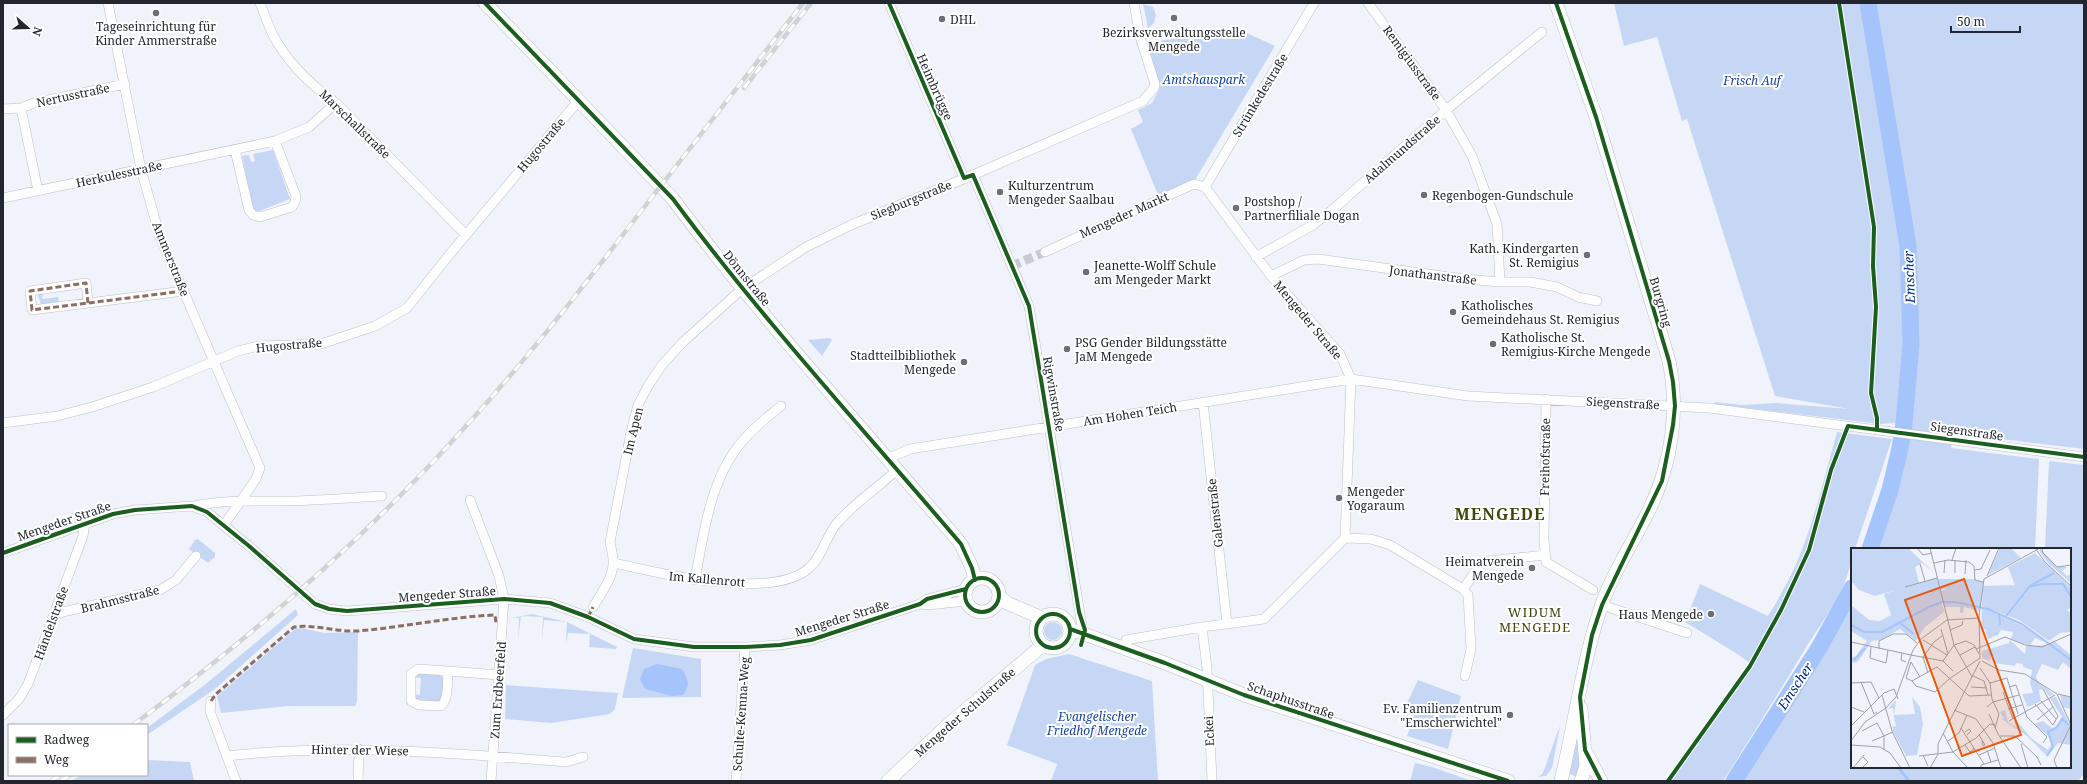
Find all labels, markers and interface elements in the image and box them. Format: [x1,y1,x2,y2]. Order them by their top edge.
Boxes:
north arrow [8,8,48,48]
marker: Tageseinrichtung für Kinder Ammerstraße [151,8,161,18]
scale bar [1951,8,2020,34]
place label: DHL [950,11,976,28]
marker: Bezirksverwaltungsstelle Mengede [1169,13,1179,23]
text: 50 m [1957,13,1985,30]
marker: DHL [937,14,947,24]
place label: Tageseinrichtung für Kinder Ammerstraße [95,18,217,49]
street label: Remigiusstraße [1379,22,1445,104]
place label: Bezirksverwaltungsstelle Mengede [1102,24,1246,55]
text: N [29,25,46,39]
street label: Strünkedestraße [1228,50,1292,140]
street label: Heimbrügge [913,51,957,123]
park label: Amtshauspark [1162,71,1246,88]
park label: Frisch Auf [1722,72,1783,89]
street label: Nertusstraße [35,79,111,111]
street label: Marschallstraße [316,86,394,162]
street label: Adalmundstraße [1360,111,1444,187]
street label: Hugostraße [513,114,569,176]
street label: Herkulesstraße [74,157,164,191]
street label: Siegburgstraße [868,176,954,224]
place label: Kulturzentrum Mengeder Saalbau [1008,177,1115,208]
marker: Kulturzentrum Mengeder Saalbau [995,187,1005,197]
place label: Regenbogen-Gundschule [1432,187,1574,204]
street label: Mengeder Markt [1077,188,1171,242]
marker: Regenbogen-Gundschule [1419,190,1429,200]
place label: Postshop / Partnerfiliale Dogan [1244,193,1360,224]
marker: Postshop / Partnerfiliale Dogan [1231,203,1241,213]
street label: Ammerstraße [148,219,194,299]
place label: Kath. Kindergarten St. Remigius [1469,240,1579,271]
street label: Dönnstraße [719,247,775,309]
marker: Kath. Kindergarten St. Remigius [1582,250,1592,260]
water label: Emscher [1899,250,1919,304]
place label: Jeanette-Wolff Schule am Mengeder Markt [1093,257,1216,288]
street label: Jonathanstraße [1387,261,1478,289]
marker: Jeanette-Wolff Schule am Mengeder Markt [1081,267,1091,277]
street label: Burgring [1646,275,1676,330]
street label: Mengeder Straße [1270,277,1346,363]
place label: Katholisches Gemeindehaus St. Remigius [1461,297,1619,328]
marker: Katholisches Gemeindehaus St. Remigius [1448,307,1458,317]
place label: Katholische St. Remigius-Kirche Mengede [1501,329,1651,360]
street label: Hugostraße [255,334,323,356]
place label: PSG Gender Bildungsstätte JaM Mengede [1074,334,1227,365]
marker: Katholische St. Remigius-Kirche Mengede [1488,339,1498,349]
marker: PSG Gender Bildungsstätte JaM Mengede [1062,344,1072,354]
place label: Stadtteilbibliothek Mengede [850,347,957,378]
street label: Rigwinstraße [1039,355,1069,433]
marker: Stadtteilbibliothek Mengede [959,357,969,367]
street label: Siegenstraße [1586,393,1660,413]
street label: Am Hohen Teich [1082,398,1179,430]
street label: Im Apen [619,405,647,457]
street label: Siegenstraße [1929,417,2005,445]
street label: Freihofstraße [1536,418,1554,496]
street label: Galenstraße [1203,478,1227,548]
place label: Mengeder Yogaraum [1346,483,1405,514]
marker: Mengeder Yogaraum [1334,493,1344,503]
street label: Mengeder Straße [15,497,113,545]
district label: MENGEDE [1455,503,1545,525]
inset map [1851,548,2071,768]
place label: Heimatverein Mengede [1445,553,1524,584]
marker: Heimatverein Mengede [1527,563,1537,573]
street label: Im Kallenrott [668,567,746,591]
street label: Brahmsstraße [79,581,161,617]
street label: Mengeder Straße [398,582,496,606]
street label: Händelstraße [30,584,72,662]
street label: Mengeder Straße [793,596,891,640]
district label: WIDUM MENGEDE [1499,603,1571,636]
place label: Haus Mengede [1618,606,1703,623]
marker: Haus Mengede [1706,609,1716,619]
street label: Zum Erdbeerfeld [486,640,510,739]
street label: Schulte-Kemna-Weg [729,656,754,772]
water label: Emscher [1773,658,1817,714]
street label: Mengeder Schulstraße [911,664,1019,760]
street label: Schaphusstraße [1245,677,1337,723]
place label: Ev. Familienzentrum "Emscherwichtel" [1383,700,1502,731]
park label: Evangelischer Friedhof Mengede [1046,708,1147,739]
marker: Ev. Familienzentrum "Emscherwichtel" [1505,710,1515,720]
street label: Eckei [1200,715,1218,747]
legend [8,724,148,776]
text: Radweg [44,731,90,748]
street label: Hinter der Wiese [311,741,409,759]
text: Weg [44,751,69,768]

